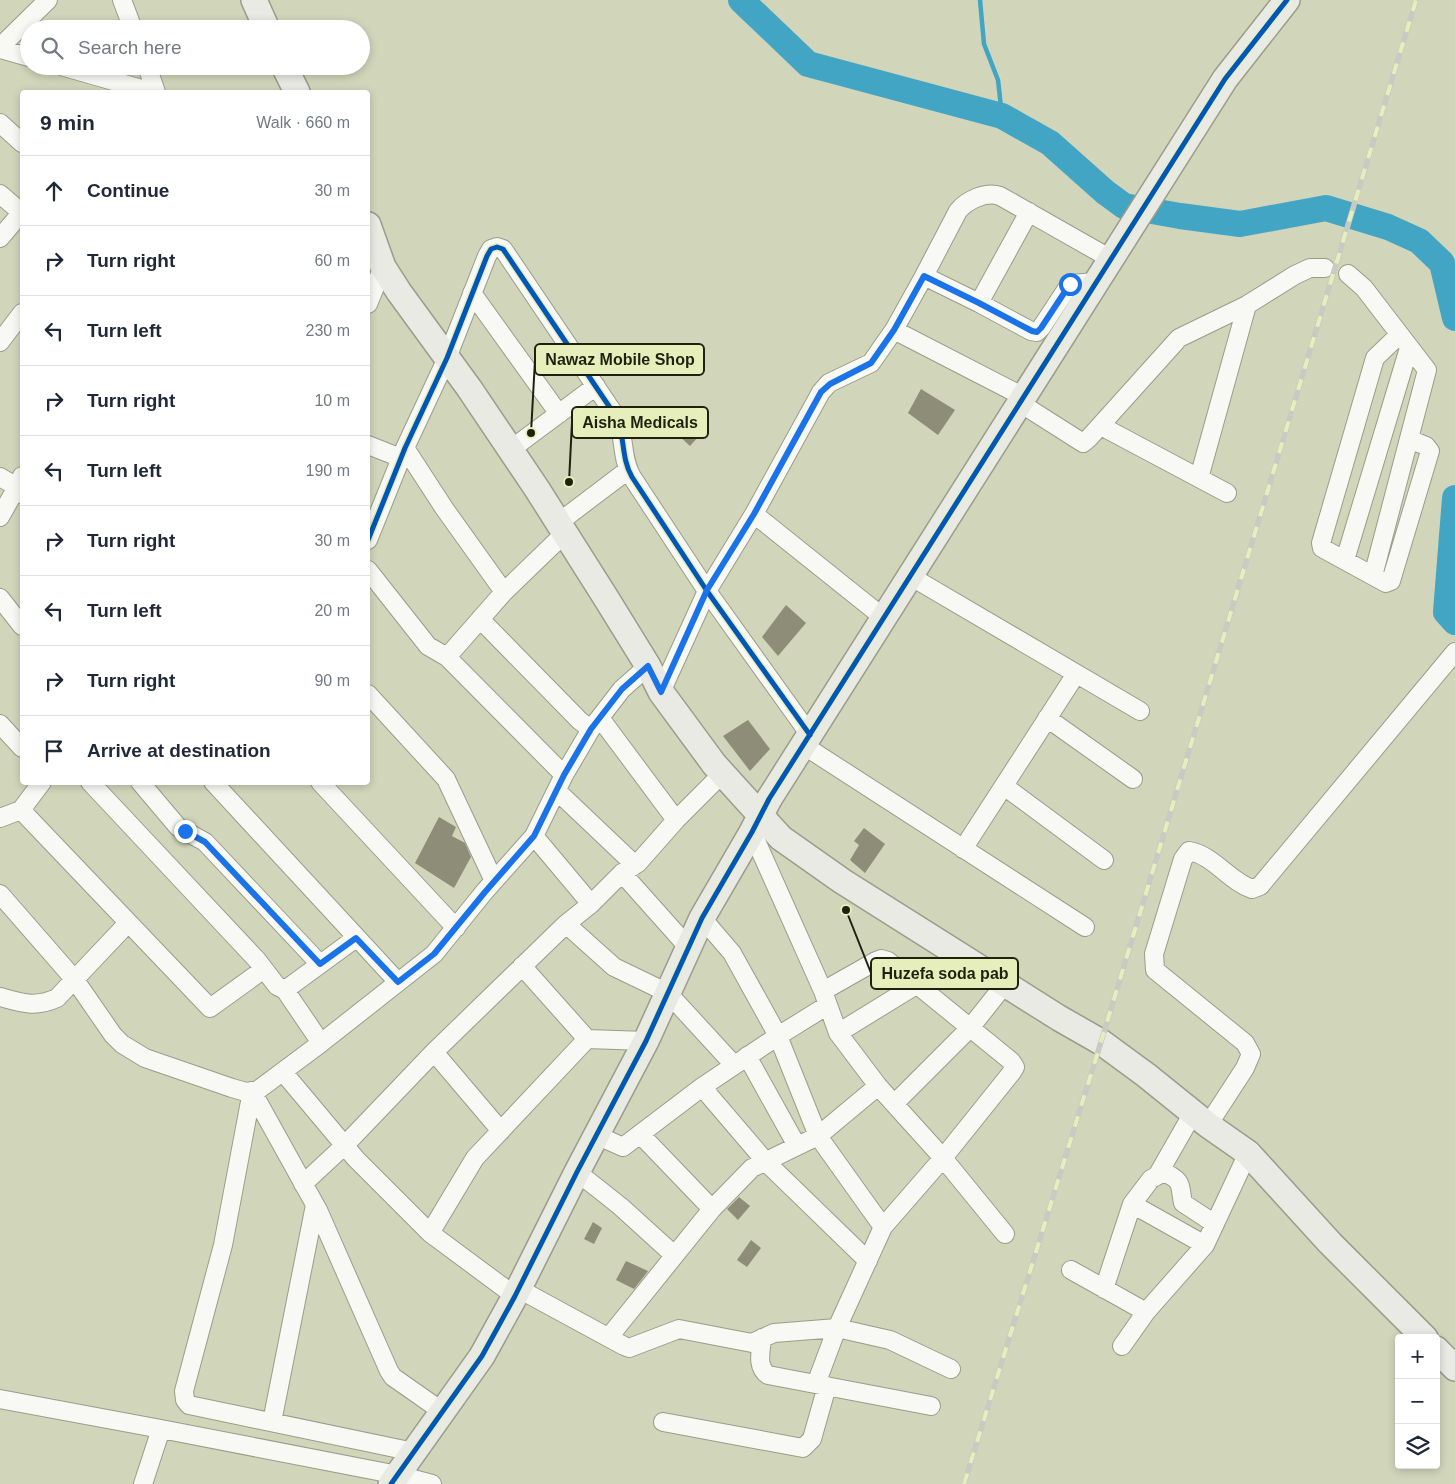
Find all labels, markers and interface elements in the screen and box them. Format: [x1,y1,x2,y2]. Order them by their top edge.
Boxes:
search box [20,20,370,75]
icon: search [38,34,66,62]
text: Search here [78,37,182,58]
text: 9 min [40,111,95,134]
text: Walk · 660 m [256,114,350,131]
icon: ahead [40,177,68,205]
text: Continue [87,180,169,201]
text: 30 m [314,182,350,199]
icon: right [40,247,68,275]
text: Turn right [87,250,175,271]
text: 60 m [314,252,350,269]
route start [1059,273,1082,296]
icon: left [40,317,68,345]
text: Turn left [87,320,162,341]
text: 230 m [306,322,350,339]
callout: Nawaz Mobile Shop [535,344,704,375]
text: Nawaz Mobile Shop [545,351,695,368]
icon: right [40,387,68,415]
text: Turn right [87,390,175,411]
text: 10 m [314,392,350,409]
callout: Aisha Medicals [572,407,708,438]
text: Aisha Medicals [582,414,698,431]
icon: left [40,457,68,485]
text: Turn left [87,460,162,481]
text: 190 m [306,462,350,479]
icon: right [40,527,68,555]
text: Turn right [87,530,175,551]
text: 30 m [314,532,350,549]
icon: left [40,597,68,625]
text: Turn left [87,600,162,621]
text: 20 m [314,602,350,619]
icon: right [40,667,68,695]
text: Turn right [87,670,175,691]
text: 90 m [314,672,350,689]
icon: arrive [40,737,68,765]
text: Arrive at destination [87,740,271,761]
route end [174,820,197,843]
callout: Huzefa soda pab [871,958,1018,989]
text: Huzefa soda pab [881,965,1009,982]
map controls [1395,1334,1440,1469]
button: + [1395,1334,1440,1379]
button: − [1395,1379,1440,1424]
button: layers [1395,1424,1440,1469]

